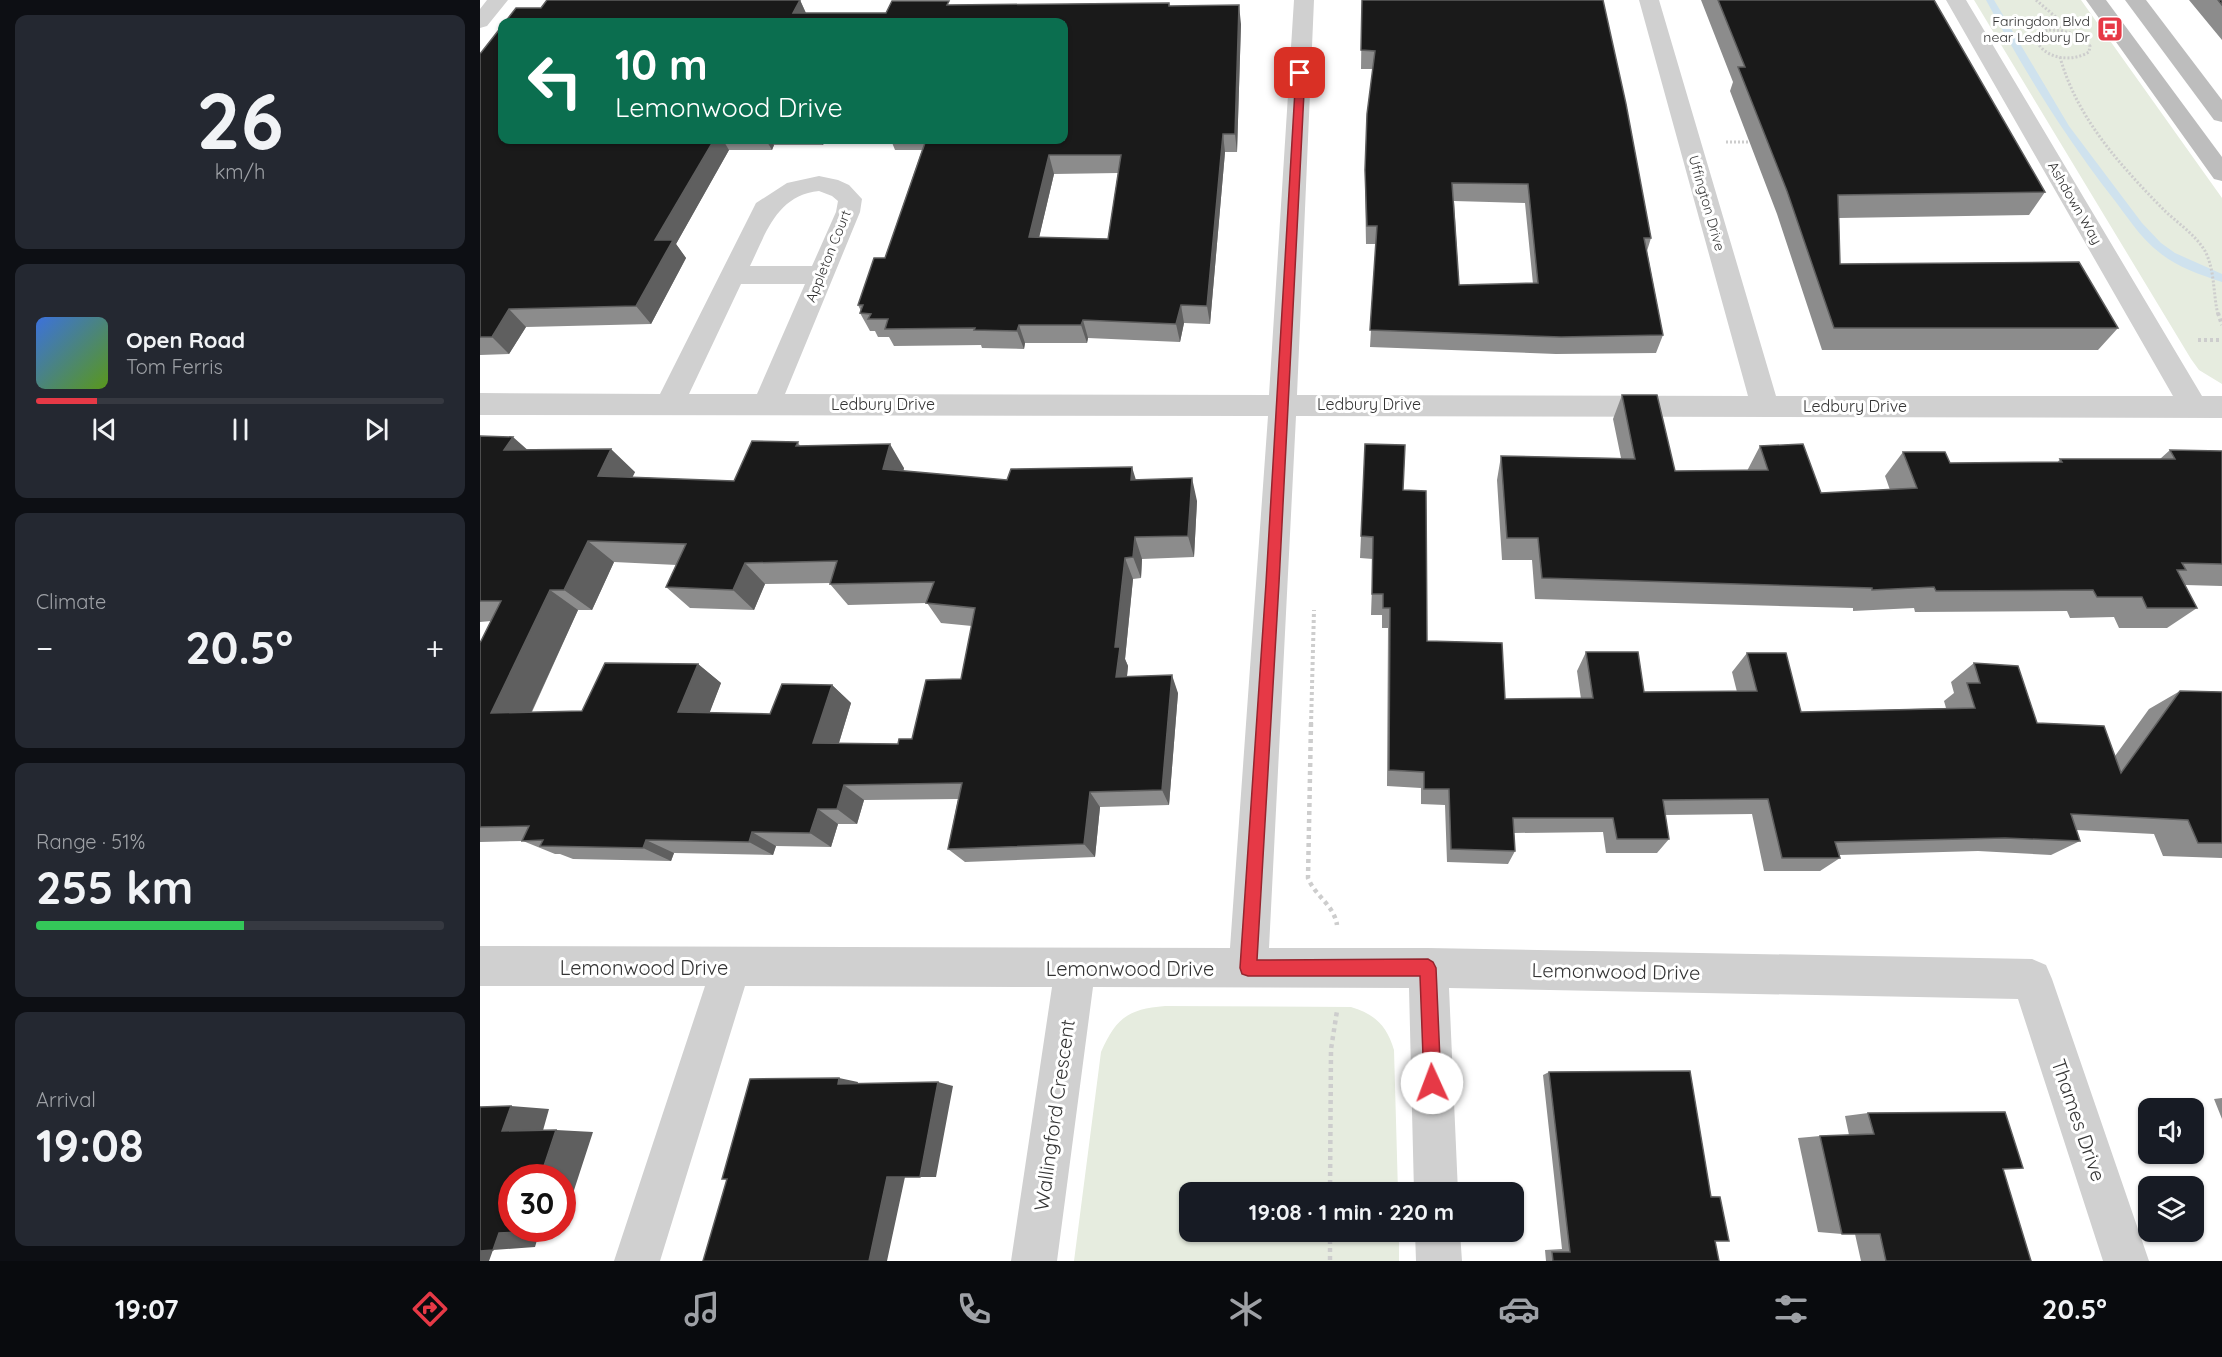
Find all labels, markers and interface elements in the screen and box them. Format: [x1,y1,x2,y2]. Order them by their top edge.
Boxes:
place label: Faringdon Blvd near Ledbury Dr [1983,12,2091,46]
bus stop icon: Faringdon Blvd near Ledbury Dr [2095,14,2125,44]
text: 10 m [615,38,708,91]
icon: left [516,42,594,120]
pin [1274,47,1325,98]
icon: arrive [1283,56,1316,89]
text: 26 [196,71,284,169]
text: Lemonwood Drive [615,90,843,124]
street label: Uffington Drive [1685,153,1729,253]
street label: Ashdown Way [2044,158,2106,248]
text: km/h [215,159,265,184]
street label: Appleton Court [801,207,855,305]
text: Open Road [126,326,245,354]
text: Tom Ferris [126,354,223,379]
street label: Ledbury Drive [831,394,935,414]
street label: Ledbury Drive [1317,394,1421,414]
street label: Ledbury Drive [1803,396,1907,416]
icon: previous [88,413,121,446]
icon: pause [224,413,257,446]
icon: next [360,413,393,446]
text: Climate [36,589,106,614]
text: 20.5° [185,619,293,675]
text: − [36,627,53,668]
text: + [425,627,444,668]
text: Range · 51% [36,829,145,854]
text: 255 km [36,859,193,915]
street label: Lemonwood Drive [560,955,728,980]
street label: Lemonwood Drive [1046,956,1214,981]
street label: Lemonwood Drive [1531,957,1701,985]
street label: Wallingford Crescent [1028,1017,1080,1212]
position arrow [1400,1051,1464,1115]
street label: Thames Drive [2046,1055,2112,1185]
text: Arrival [36,1087,96,1112]
map controls [2138,1098,2204,1242]
button: sound [2138,1098,2204,1164]
text: 19:08 [36,1117,144,1173]
speed limit sign: 30 [498,1164,576,1242]
button: layers [2138,1176,2204,1242]
text: 19:08 · 1 min · 220 m [1249,1198,1454,1226]
icon: directions [409,1288,451,1330]
icon: music [681,1288,723,1330]
icon: phone [953,1288,995,1330]
icon: climate [1225,1288,1267,1330]
icon: car [1498,1288,1540,1330]
icon: filters [1770,1288,1812,1330]
text: 19:07 [115,1292,179,1326]
text: 20.5° [2042,1292,2107,1326]

